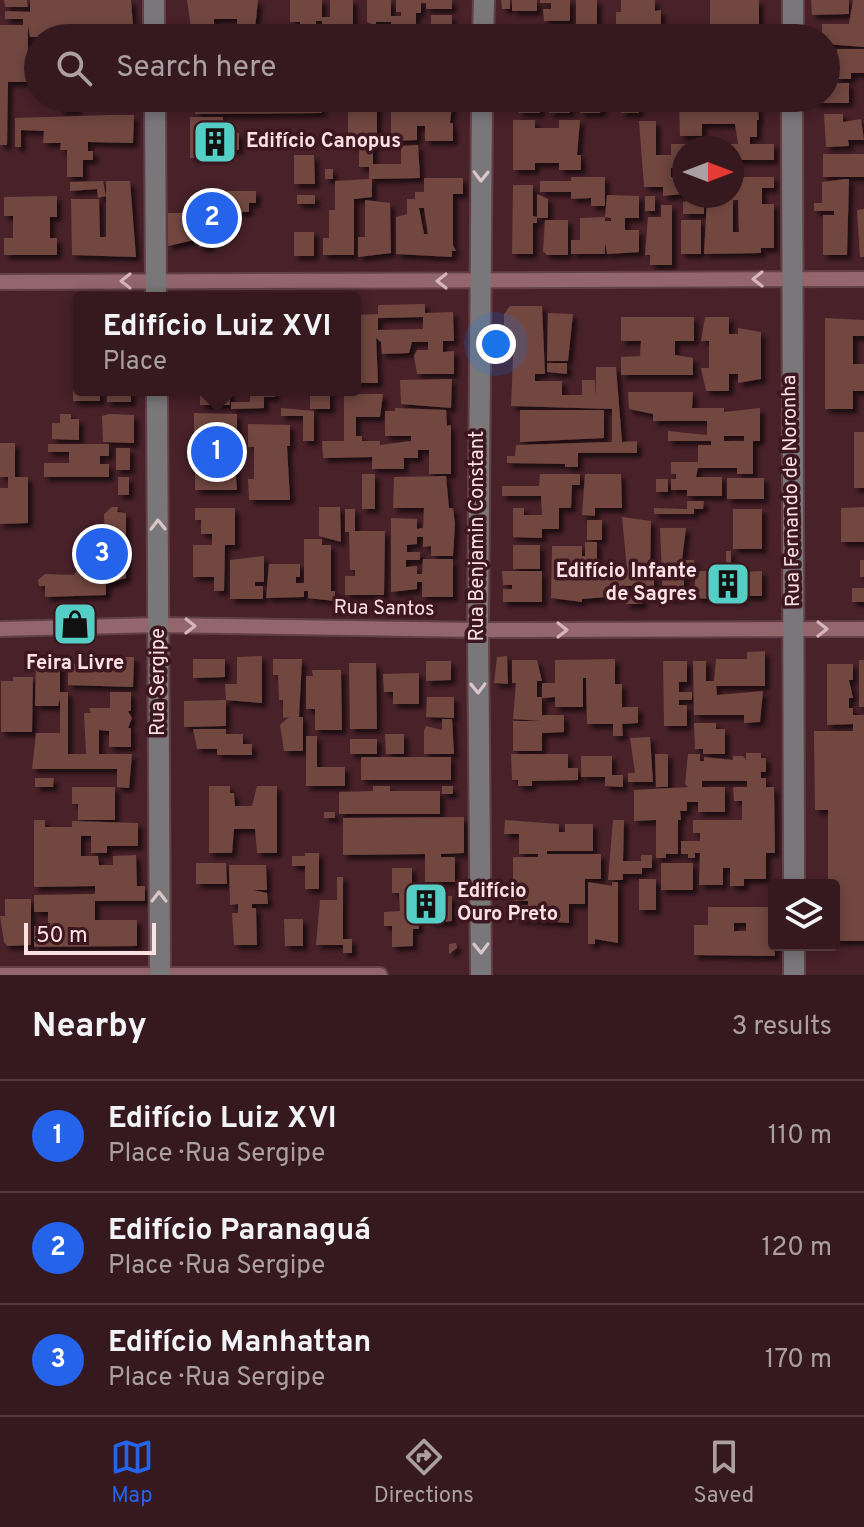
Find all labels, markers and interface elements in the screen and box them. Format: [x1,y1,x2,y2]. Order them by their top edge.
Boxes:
search box [24,24,840,112]
icon: search [52,46,96,90]
text: Search here [116,50,276,87]
building icon: Edifício Canopus [191,118,239,166]
place label: Edifício Canopus [246,129,401,155]
north arrow [672,136,744,208]
one-way arrow [472,170,490,183]
pin: 2 [186,188,238,248]
one-way arrow [751,270,764,288]
one-way arrow [119,272,132,290]
one-way arrow [435,272,448,290]
popup [73,292,361,396]
text: Edifício Luiz XVI [103,309,331,346]
your location [476,324,516,364]
text: Place [103,346,167,379]
street label: Rua Fernando de Noronha [777,375,807,607]
pin: 1 [191,422,243,482]
street label: Rua Benjamin Constant [465,431,491,641]
one-way arrow [149,518,167,531]
pin: 3 [76,524,128,584]
place label: Edifício Infante de Sagres [556,559,697,608]
building icon: Edifício Infante de Sagres [704,560,752,608]
street label: Rua Santos [333,595,435,623]
shop icon: Feira Livre [51,600,99,648]
one-way arrow [184,617,197,634]
one-way arrow [816,620,829,638]
one-way arrow [556,621,569,639]
street label: Rua Sergipe [146,628,172,736]
place label: Feira Livre [26,651,124,677]
one-way arrow [469,682,487,695]
place label: Edifício Ouro Preto [457,879,558,928]
map controls [768,879,840,951]
button: layers [768,879,840,951]
building icon: Edifício Ouro Preto [402,880,450,928]
one-way arrow [151,890,168,903]
scale bar [24,919,156,955]
text: 50 m [36,923,88,950]
one-way arrow [472,942,490,955]
text: Nearby [32,1006,147,1049]
text: 3 results [732,1011,832,1044]
text: Edifício Luiz XVI [108,1101,337,1138]
text: 1 [53,1120,63,1153]
text: 110 m [768,1120,832,1153]
text: Place · Rua Sergipe [108,1138,325,1171]
text: Edifício Paranaguá [108,1213,371,1250]
text: 2 [50,1232,66,1265]
text: 120 m [762,1232,832,1265]
text: Place · Rua Sergipe [108,1250,325,1283]
text: Edifício Manhattan [108,1325,371,1362]
text: 3 [50,1344,66,1377]
text: 170 m [765,1344,832,1377]
text: Place · Rua Sergipe [108,1362,325,1395]
tab: Map [110,1435,154,1510]
tab: Directions [374,1435,474,1510]
tab: Saved [694,1435,754,1510]

